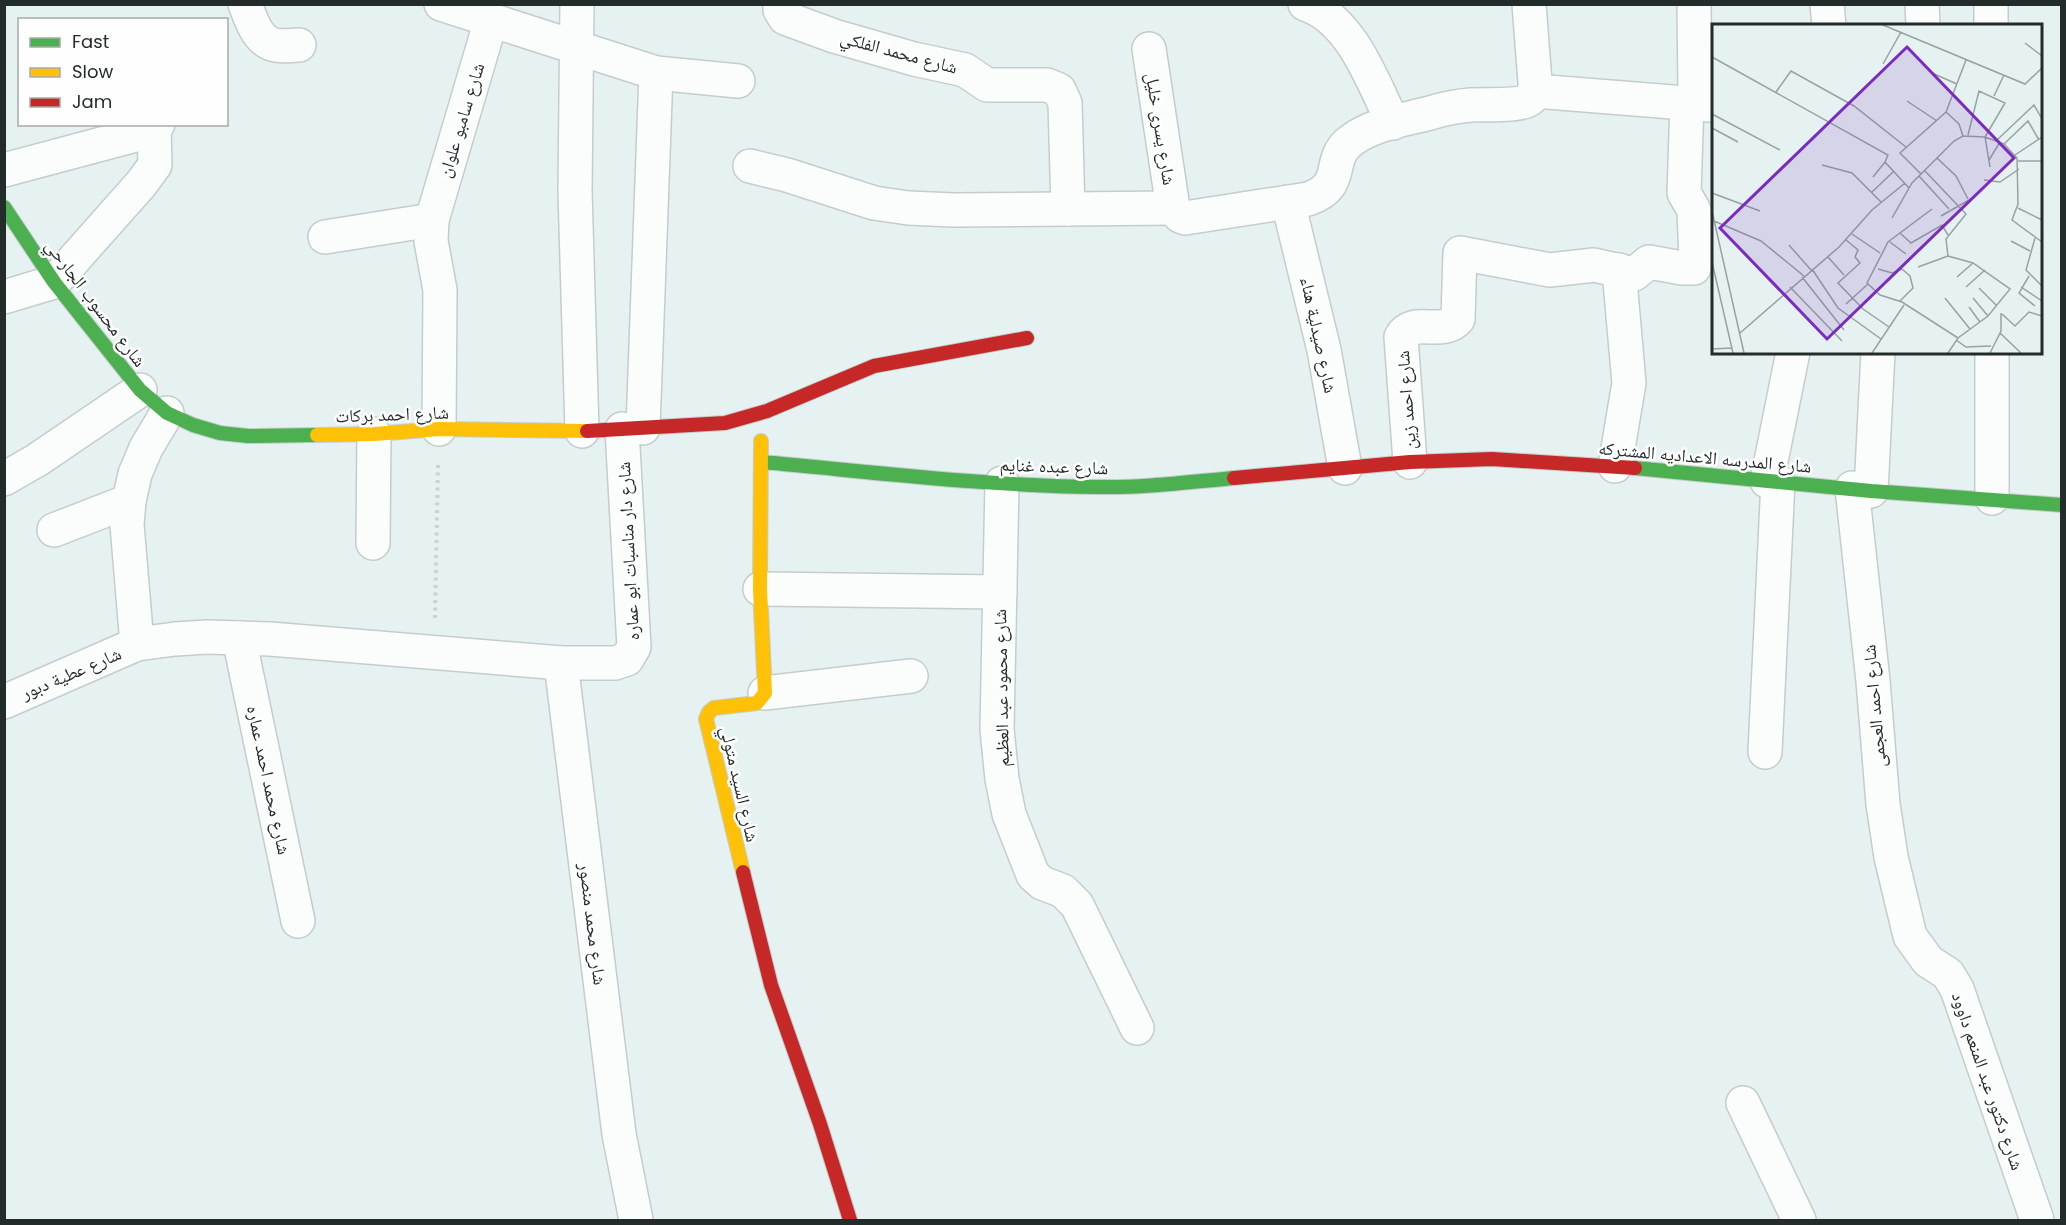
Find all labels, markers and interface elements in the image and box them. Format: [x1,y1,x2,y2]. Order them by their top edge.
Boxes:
legend [18,18,228,126]
street label: شارع محمد الفلكي [837,24,960,82]
inset map [1712,24,2042,354]
text: Fast [72,29,109,54]
text: Slow [72,59,114,84]
street label: شارع سامبو علوان [432,60,490,180]
street label: شارع يسرى خليل [1140,71,1182,187]
text: Jam [72,89,112,114]
street label: شارع محسوب الجارحي [38,234,152,373]
street label: شارع صيدلية هناء [1294,275,1344,395]
street label: شارع احمد زين [1390,350,1422,450]
street label: شارع احمد بركات [335,400,449,428]
street label: شارع المدرسه الاعداديه المشتركه [1597,435,1813,479]
street label: شارع عبده غنايم [999,452,1109,480]
street label: شارع دار مناسبات ابو عماره [611,461,645,641]
street label: شارع محمود عبد العظيم [987,609,1015,767]
street label: شارع عطية دبور [16,641,125,706]
street label: شارع احمد العجمى [1856,644,1892,768]
street label: شارع محمد احمد عماره [241,703,297,857]
street label: شارع السيد متولي [712,724,765,845]
street label: شارع محمد منصور [573,861,613,986]
street label: شارع دكتور عبد المنعم داوود [1946,989,2030,1173]

